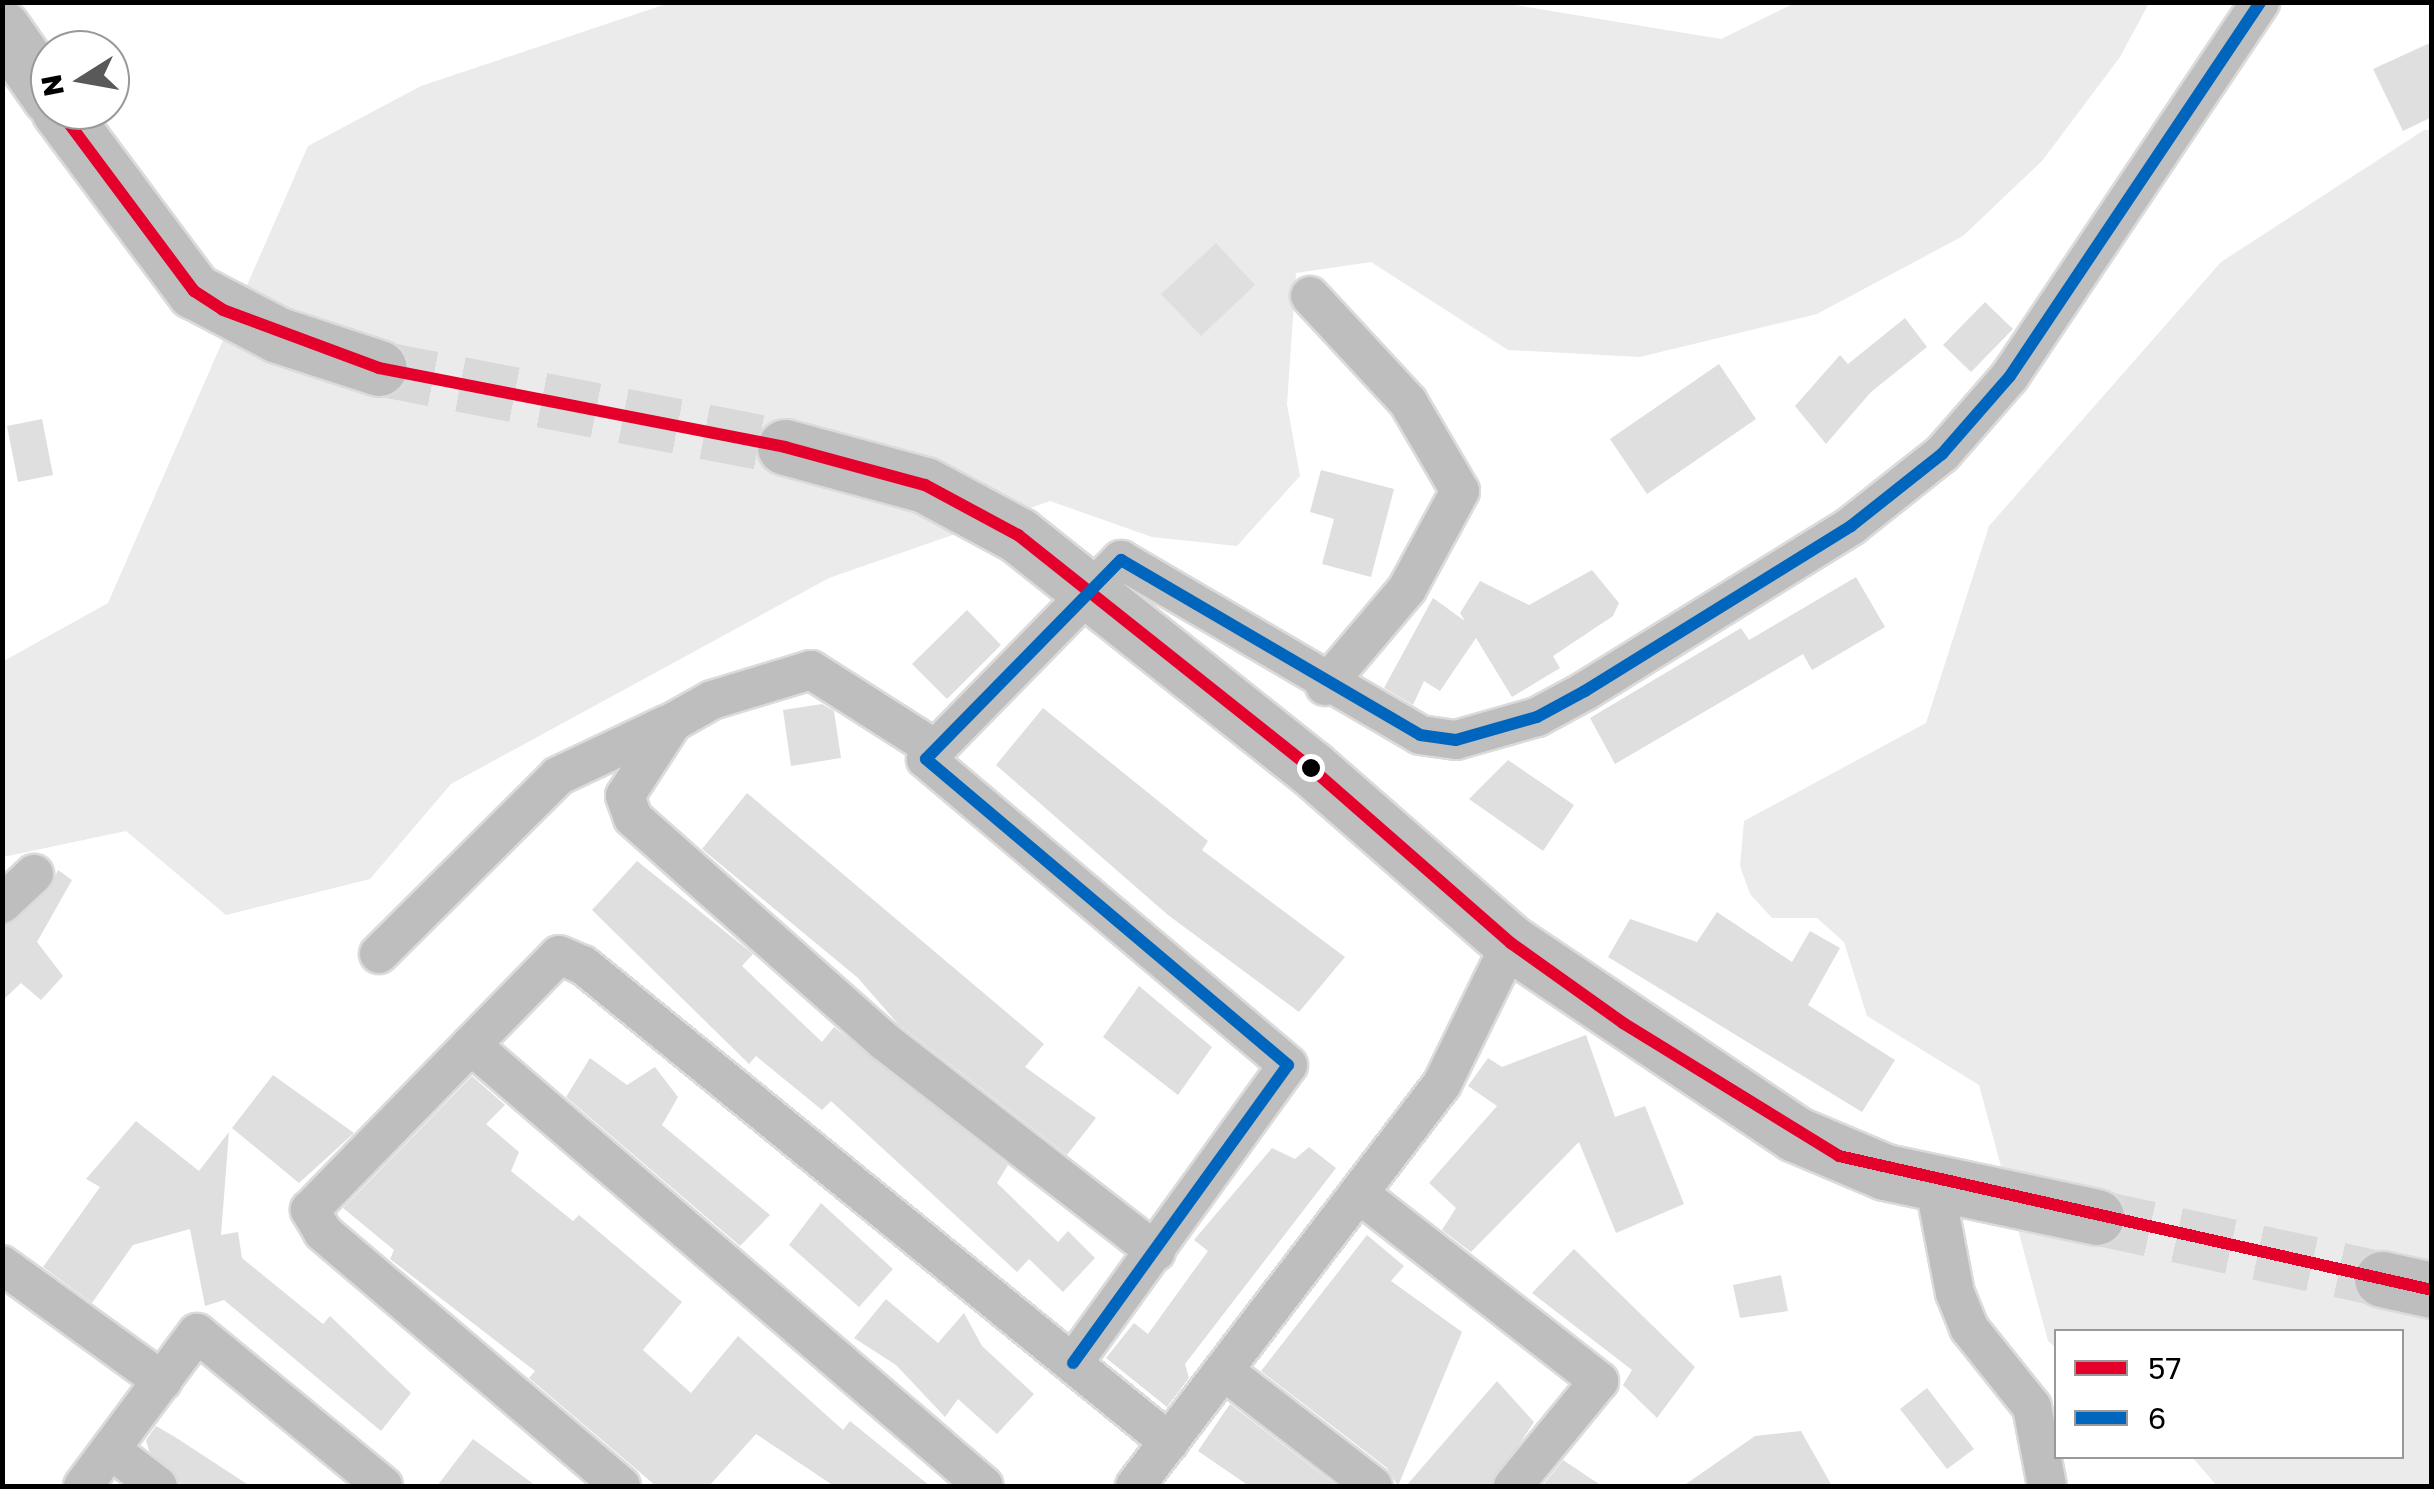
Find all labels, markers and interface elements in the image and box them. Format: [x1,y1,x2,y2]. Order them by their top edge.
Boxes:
north arrow [30,30,130,130]
text: N [34,72,70,99]
unlabelled marker [1301,758,1321,778]
legend [2054,1329,2404,1459]
text: 57 [2148,1350,2181,1386]
text: 6 [2148,1400,2166,1436]

